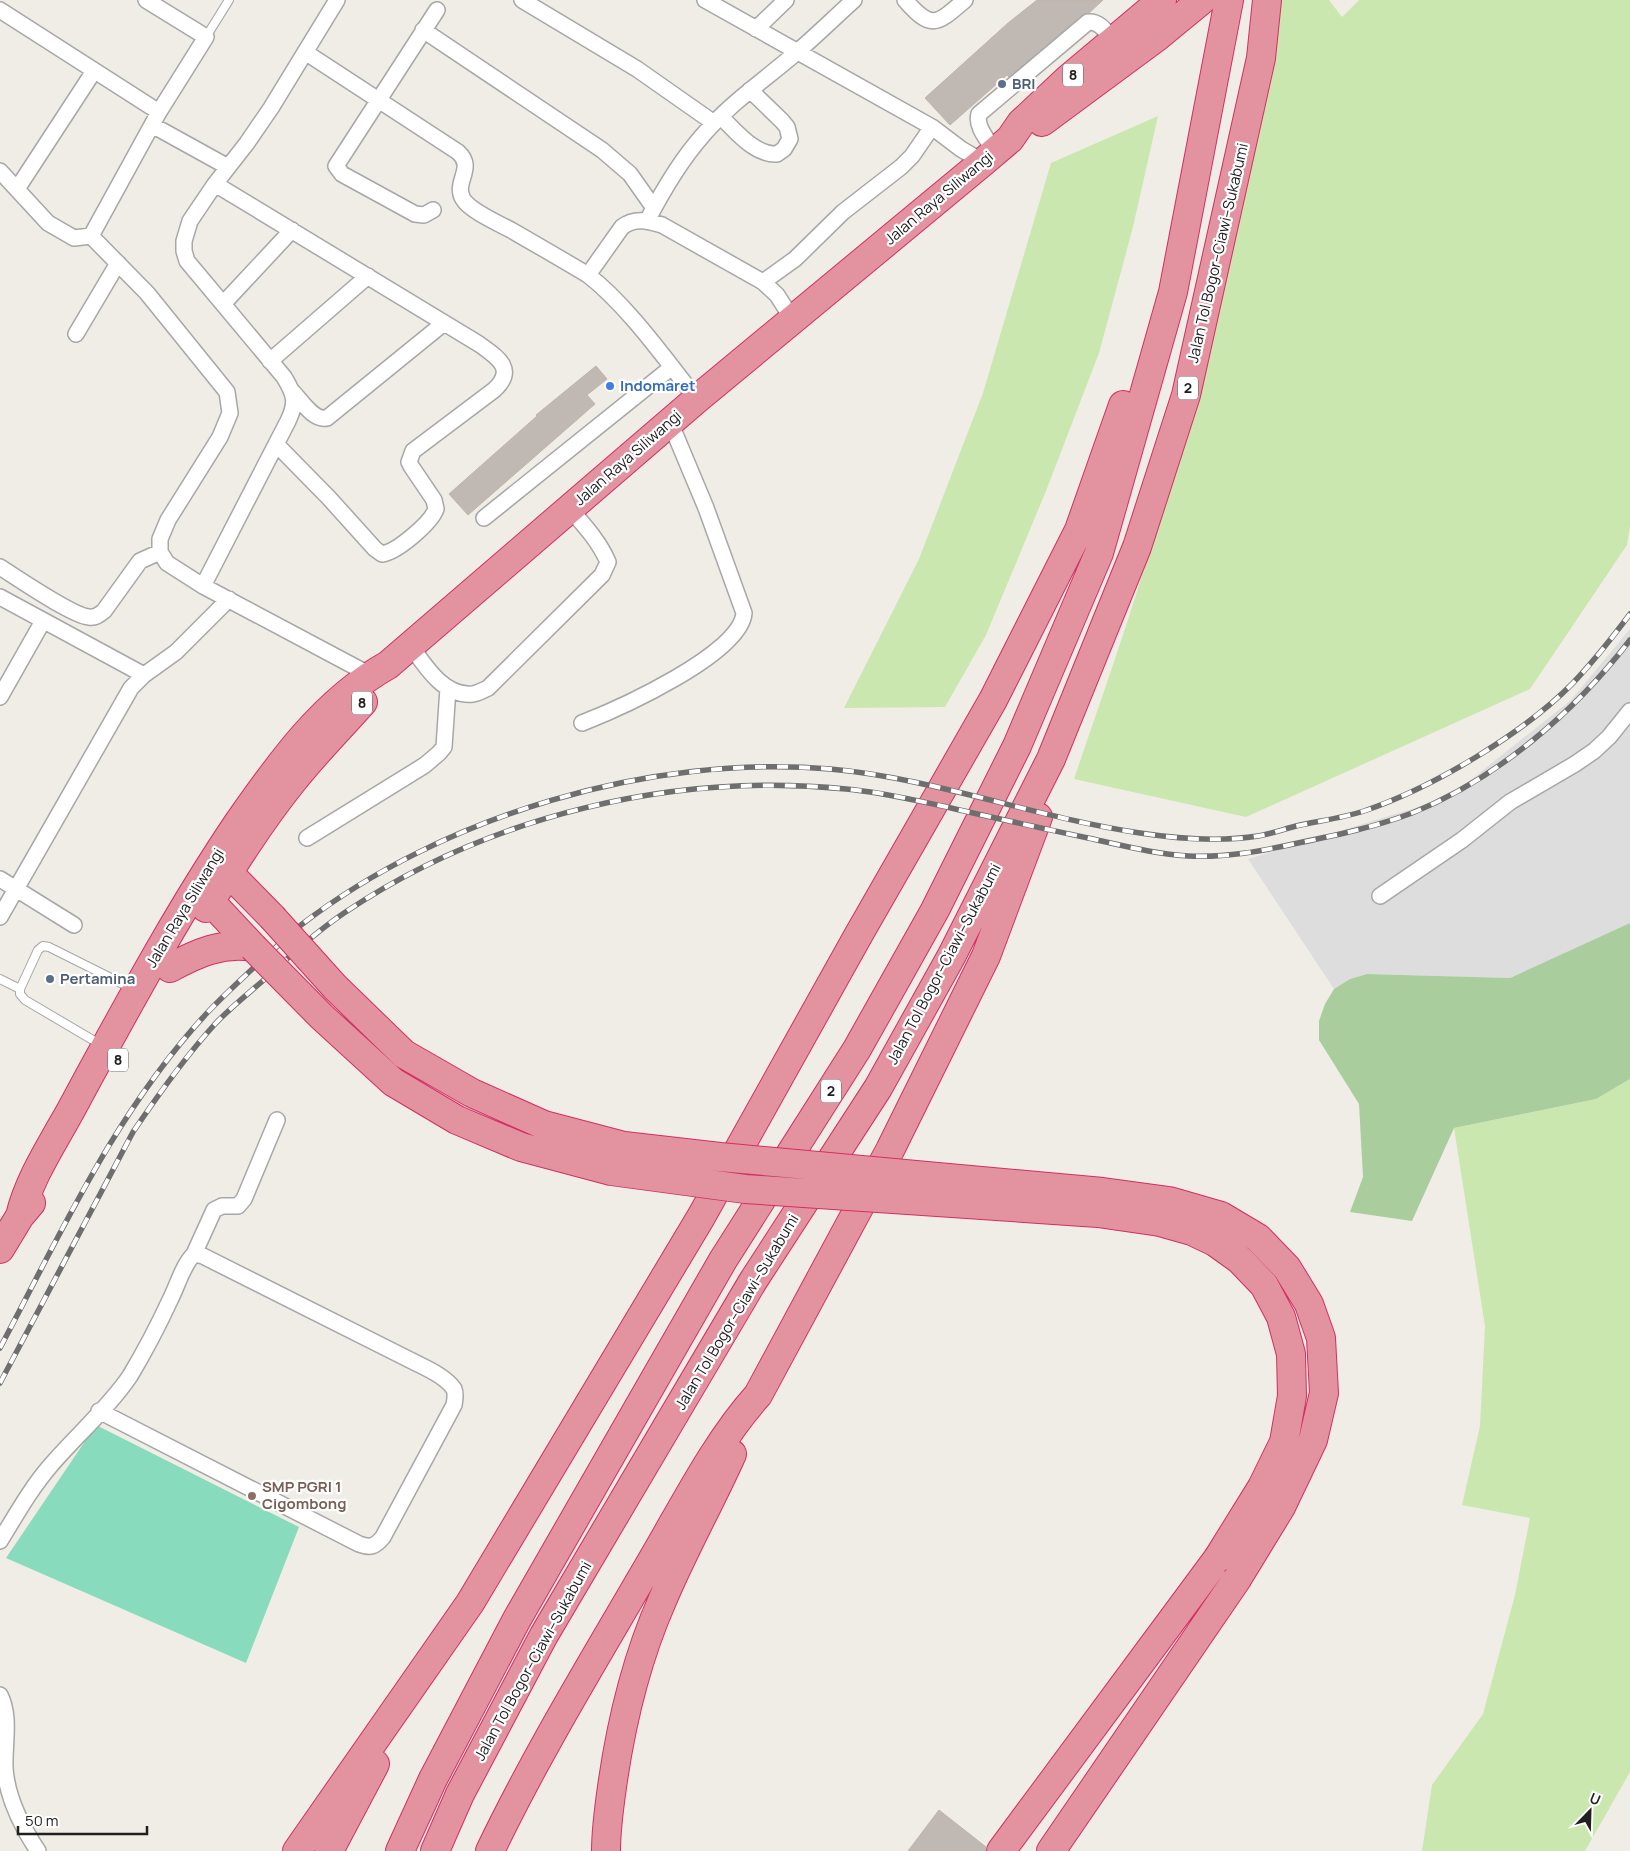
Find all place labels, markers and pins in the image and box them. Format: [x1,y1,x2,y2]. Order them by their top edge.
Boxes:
place label: BRI [1012,73,1036,94]
marker: BRI [996,78,1008,90]
place label: Indomaret [620,375,695,396]
marker: Indomaret [604,380,616,392]
place label: Pertamina [60,968,135,989]
marker: Pertamina [44,973,56,985]
place label: SMP PGRI 1 Cigombong [262,1476,346,1514]
marker: SMP PGRI 1 Cigombong [246,1490,258,1502]

